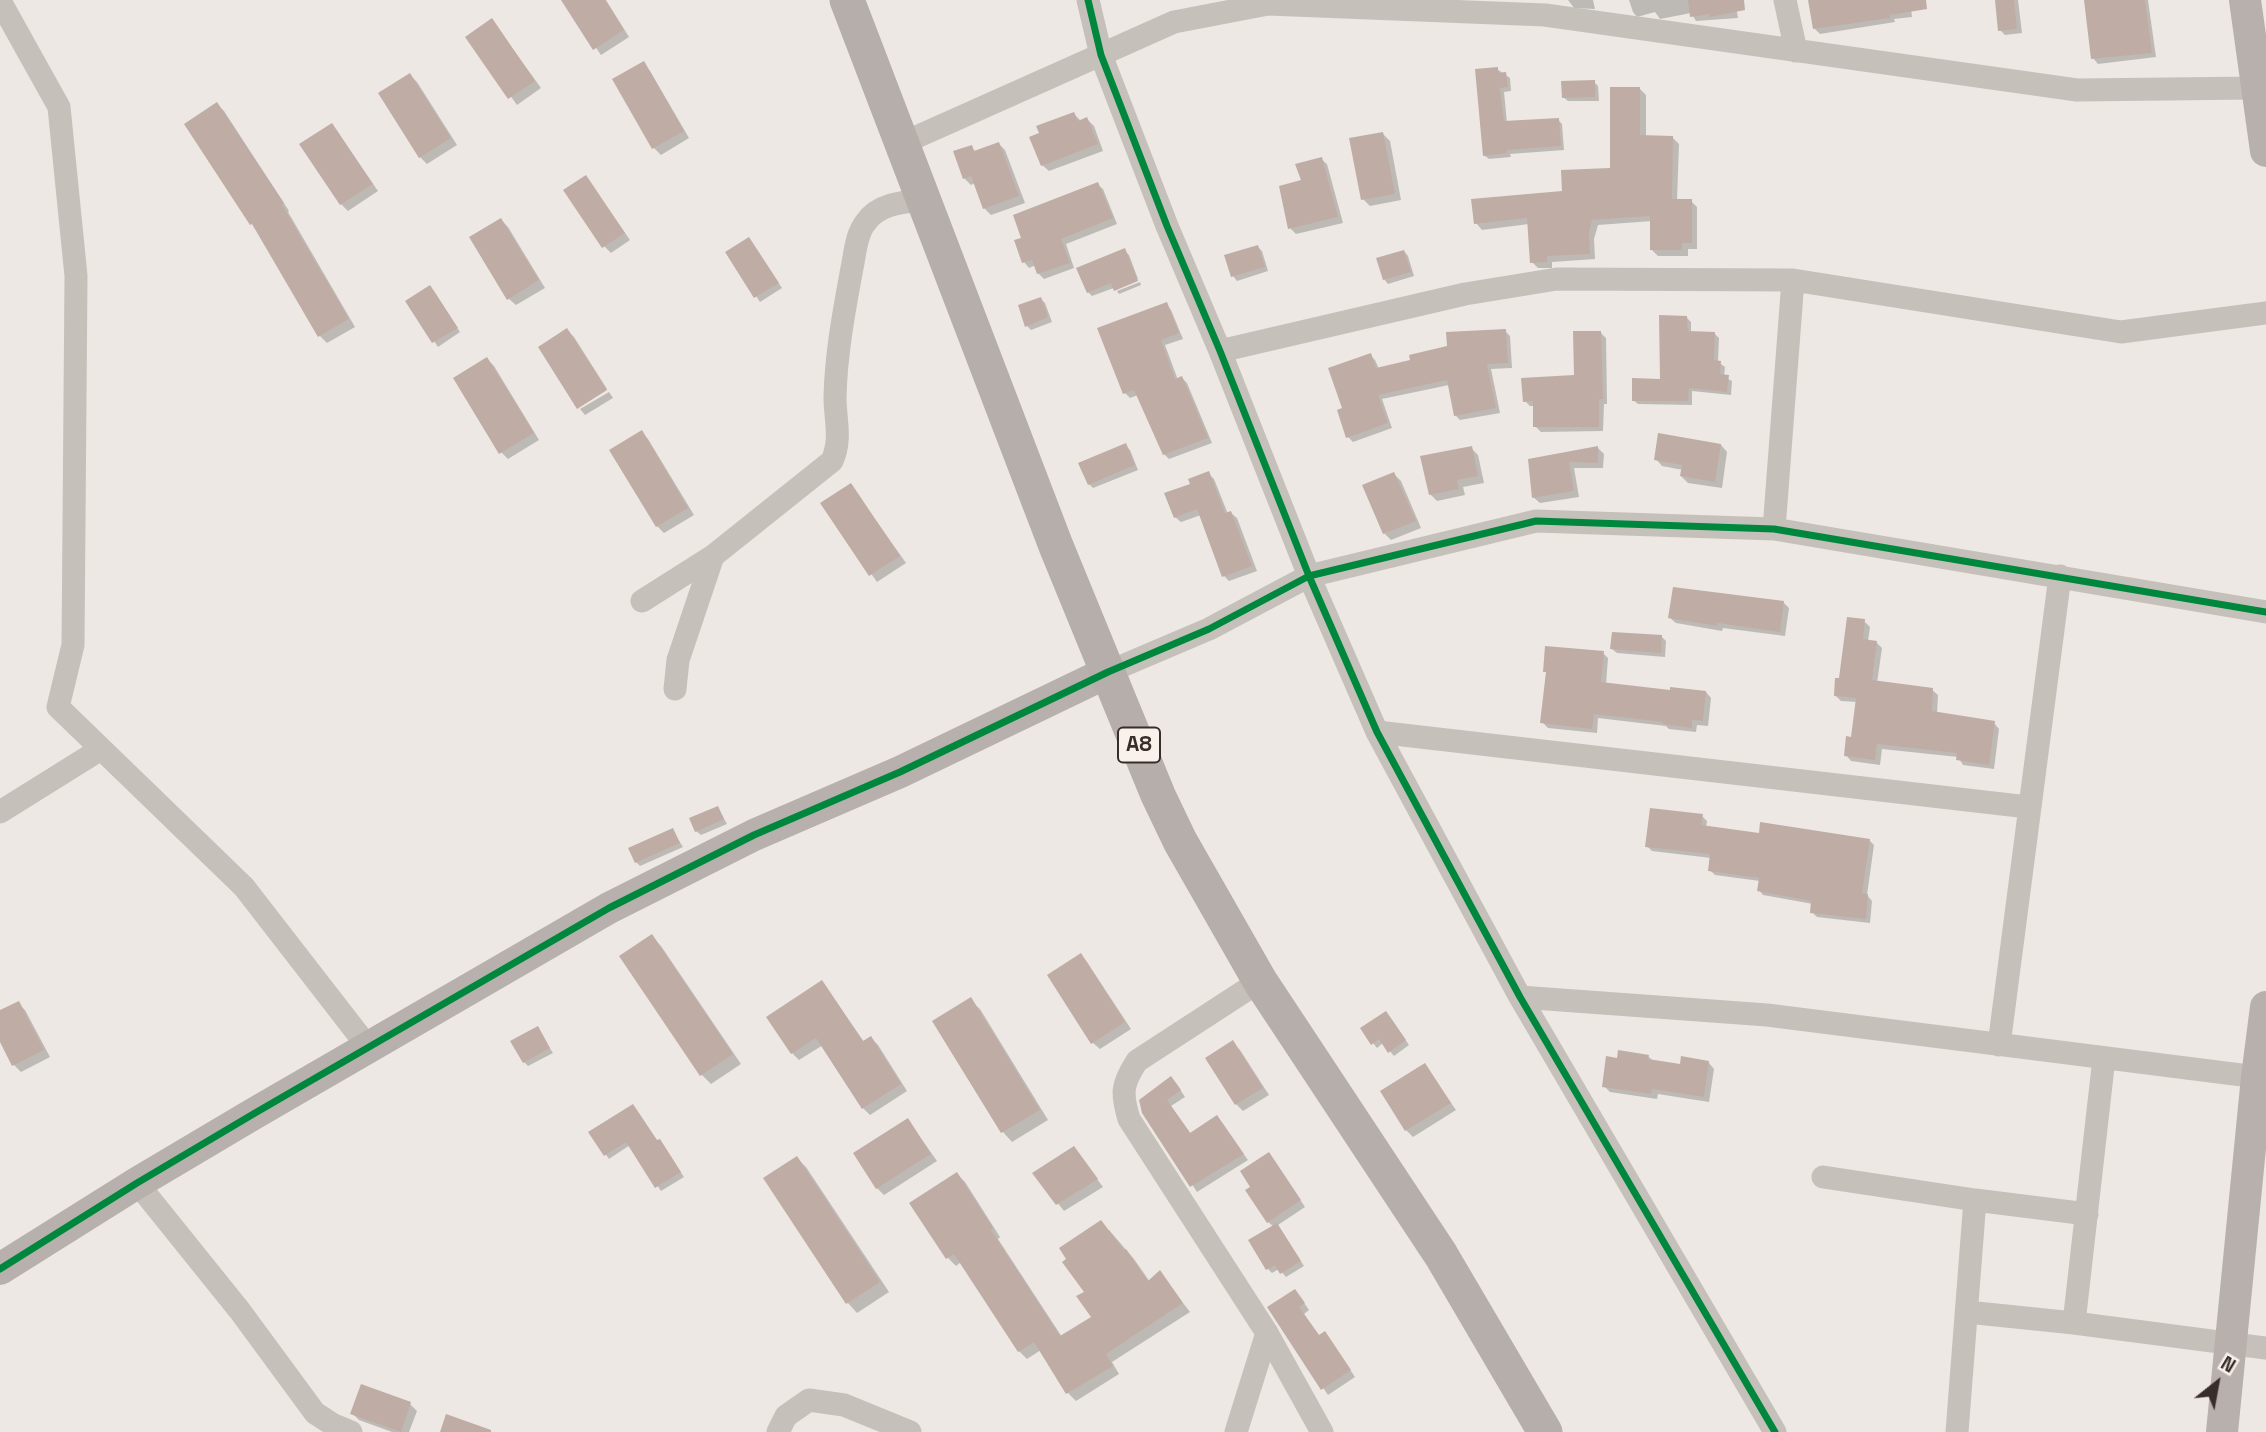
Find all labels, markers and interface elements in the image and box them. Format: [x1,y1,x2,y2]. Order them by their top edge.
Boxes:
road number: A8 [1118,728,1160,762]
north arrow [2182,1348,2252,1418]
text: N [2216,1351,2240,1379]

